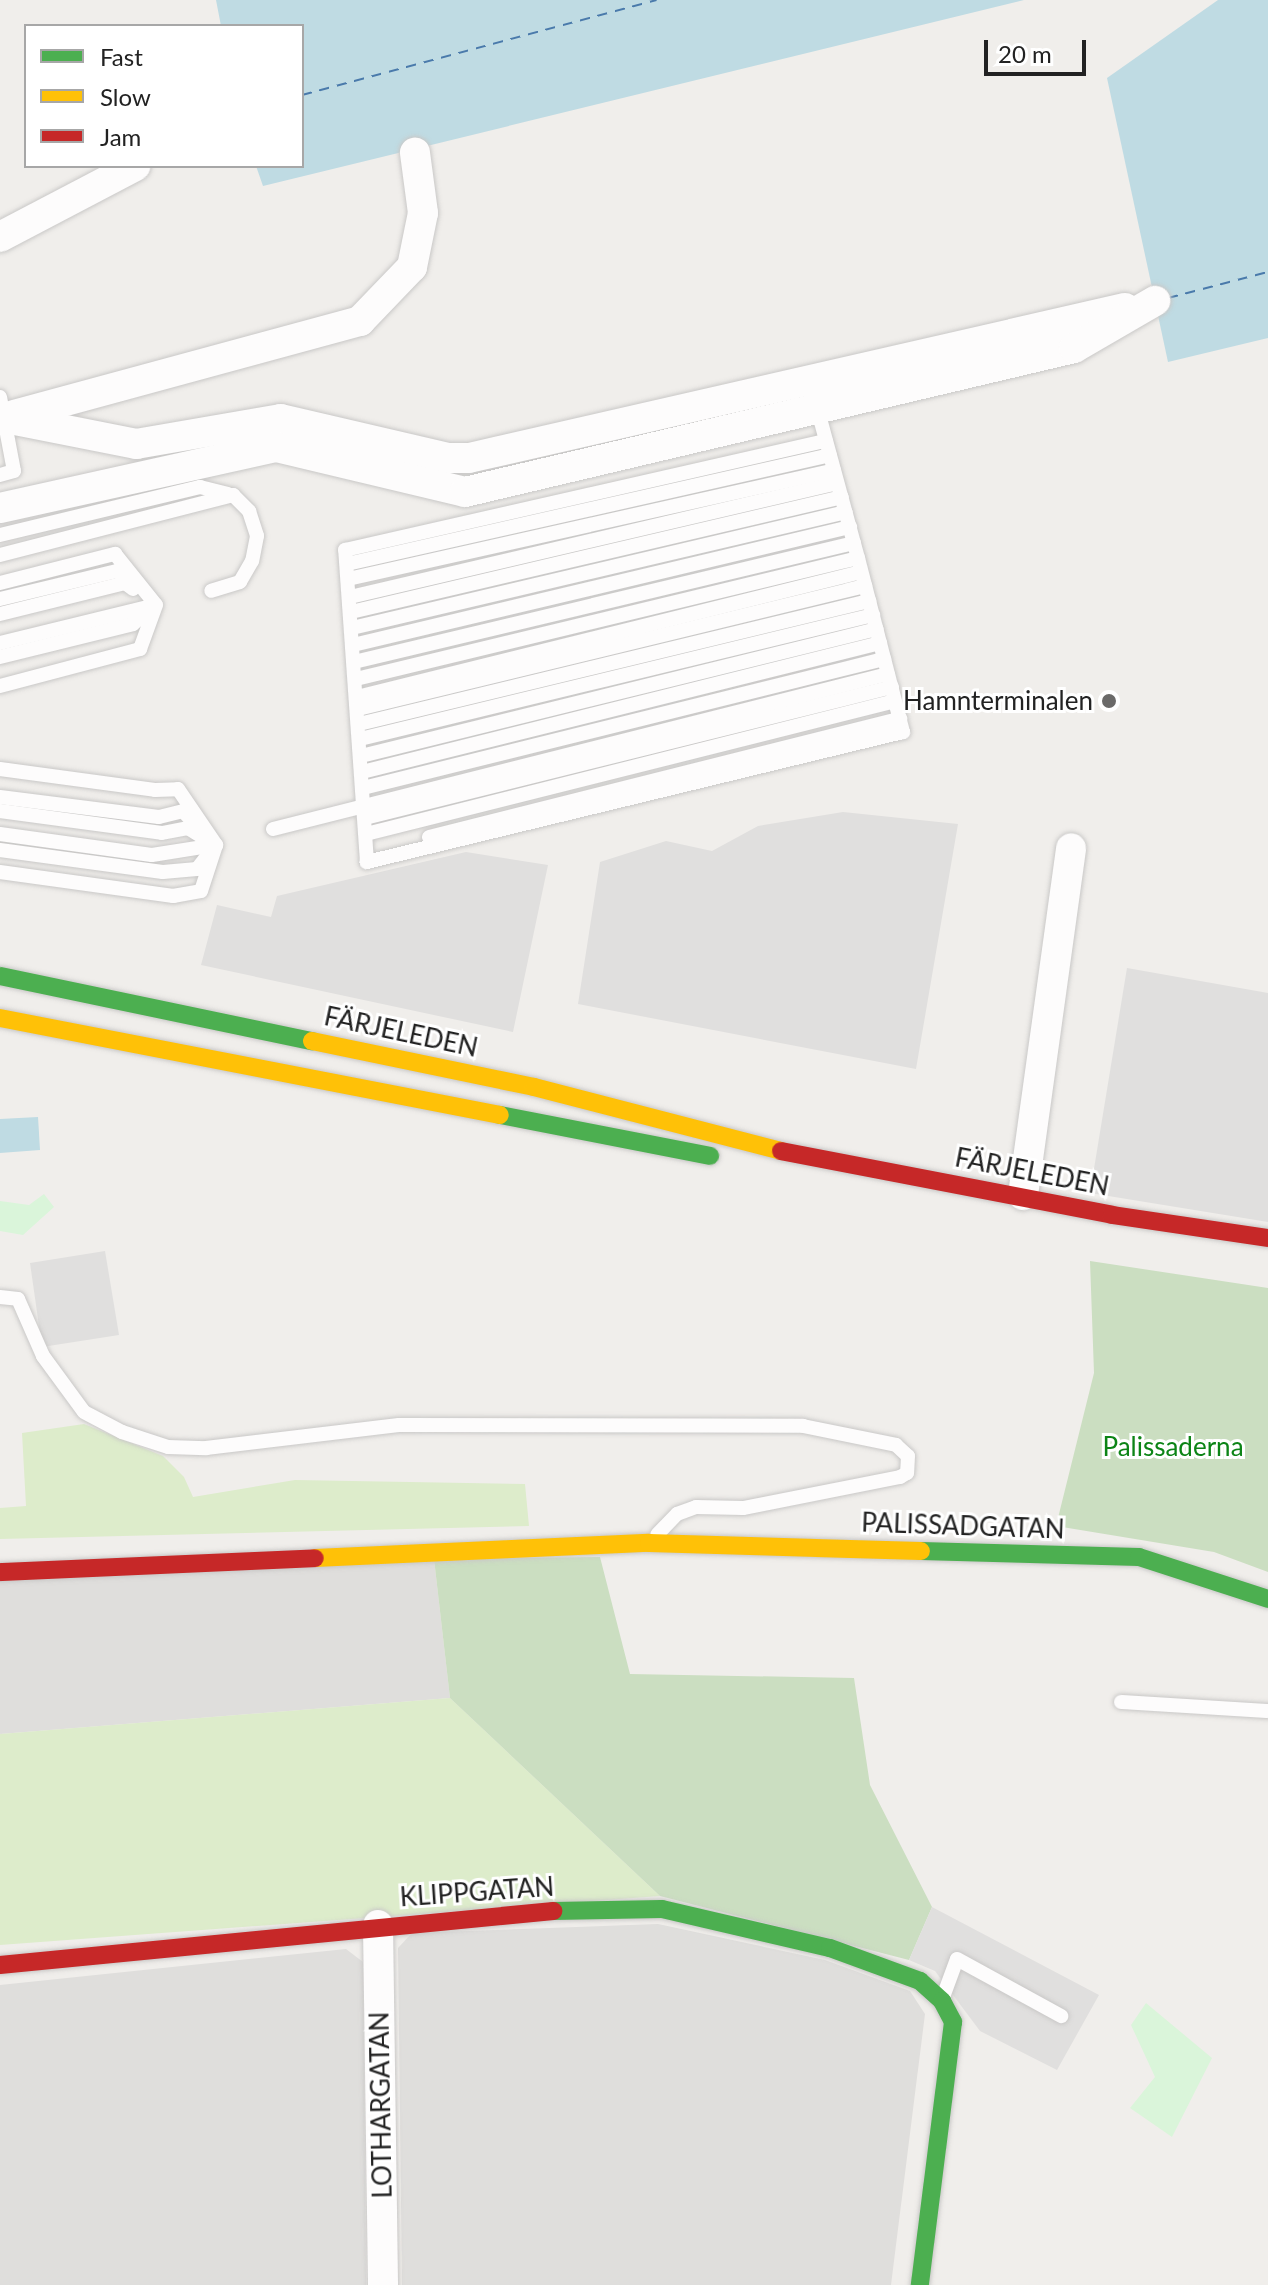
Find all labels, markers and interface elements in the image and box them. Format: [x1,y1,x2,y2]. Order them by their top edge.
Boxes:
legend [24,24,304,168]
scale bar [988,24,1090,74]
text: 20 m [998,39,1052,68]
text: Fast [100,42,143,71]
text: Slow [100,82,151,111]
text: Jam [100,122,141,151]
place label: Hamnterminalen [903,685,1093,717]
marker: Hamnterminalen [1100,692,1118,710]
street label: FÄRJELEDEN [321,1001,481,1063]
street label: FÄRJELEDEN [952,1142,1112,1202]
park label: Palissaderna [1102,1431,1244,1463]
street label: PALISSADGATAN [861,1507,1065,1545]
street label: KLIPPGATAN [399,1871,555,1913]
street label: LOTHARGATAN [364,2011,398,2199]

